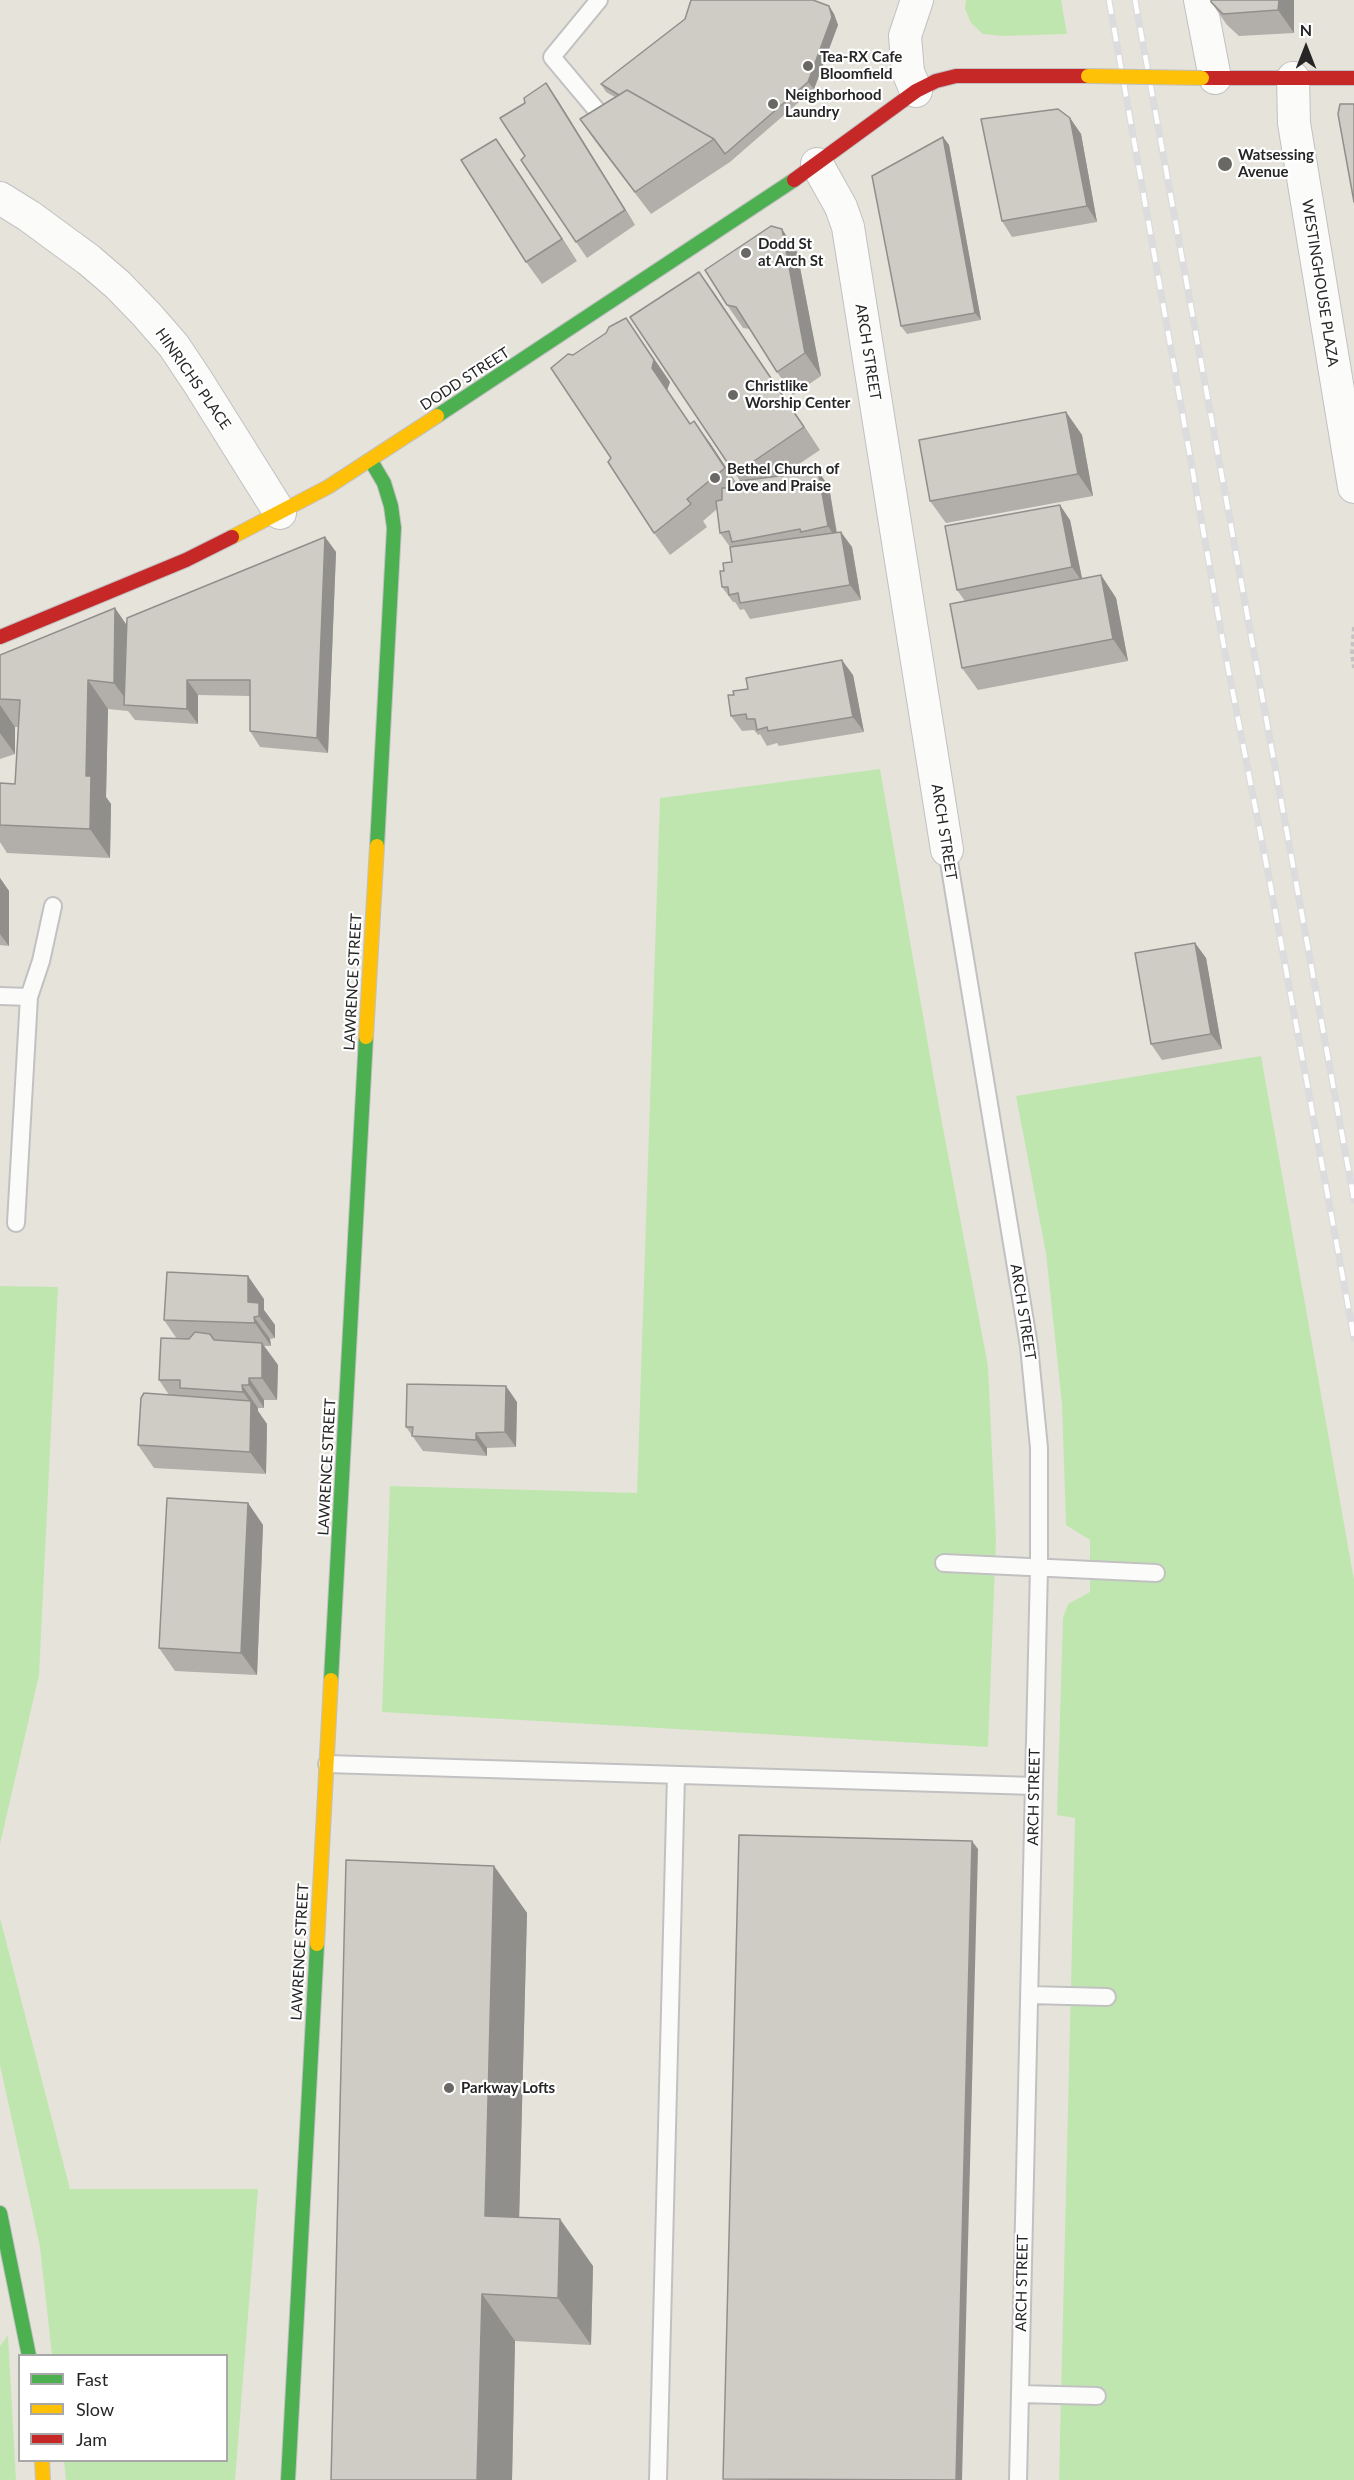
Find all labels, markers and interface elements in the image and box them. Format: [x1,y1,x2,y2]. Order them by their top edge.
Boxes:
north arrow [1276,18,1336,78]
text: N [1300,20,1312,39]
place label: Tea-RX Cafe Bloomfield [820,48,902,83]
marker: Tea-RX Cafe Bloomfield [801,59,815,73]
place label: Neighborhood Laundry [785,86,881,121]
marker: Neighborhood Laundry [766,97,780,111]
place label: Watsessing Avenue [1238,146,1314,181]
marker: Watsessing Avenue [1216,155,1234,173]
street label: WESTINGHOUSE PLAZA [1298,198,1342,368]
place label: Dodd St at Arch St [758,235,823,270]
marker: Dodd St at Arch St [739,246,753,260]
street label: ARCH STREET [851,303,885,401]
street label: HINRICHS PLACE [151,325,235,433]
street label: DODD STREET [417,343,513,415]
place label: Christlike Worship Center [745,377,850,412]
marker: Christlike Worship Center [726,388,740,402]
place label: Bethel Church of Love and Praise [727,460,839,495]
marker: Bethel Church of Love and Praise [708,471,722,485]
street label: ARCH STREET [927,783,961,881]
street label: LAWRENCE STREET [340,913,366,1051]
street label: ARCH STREET [1006,1263,1040,1361]
street label: LAWRENCE STREET [314,1398,340,1536]
street label: ARCH STREET [1024,1748,1044,1846]
street label: LAWRENCE STREET [287,1883,313,2021]
place label: Parkway Lofts [461,2079,555,2097]
marker: Parkway Lofts [442,2081,456,2095]
street label: ARCH STREET [1012,2234,1032,2332]
legend [18,2354,228,2462]
text: Fast [76,2368,108,2390]
text: Slow [76,2398,114,2420]
text: Jam [76,2428,107,2450]

